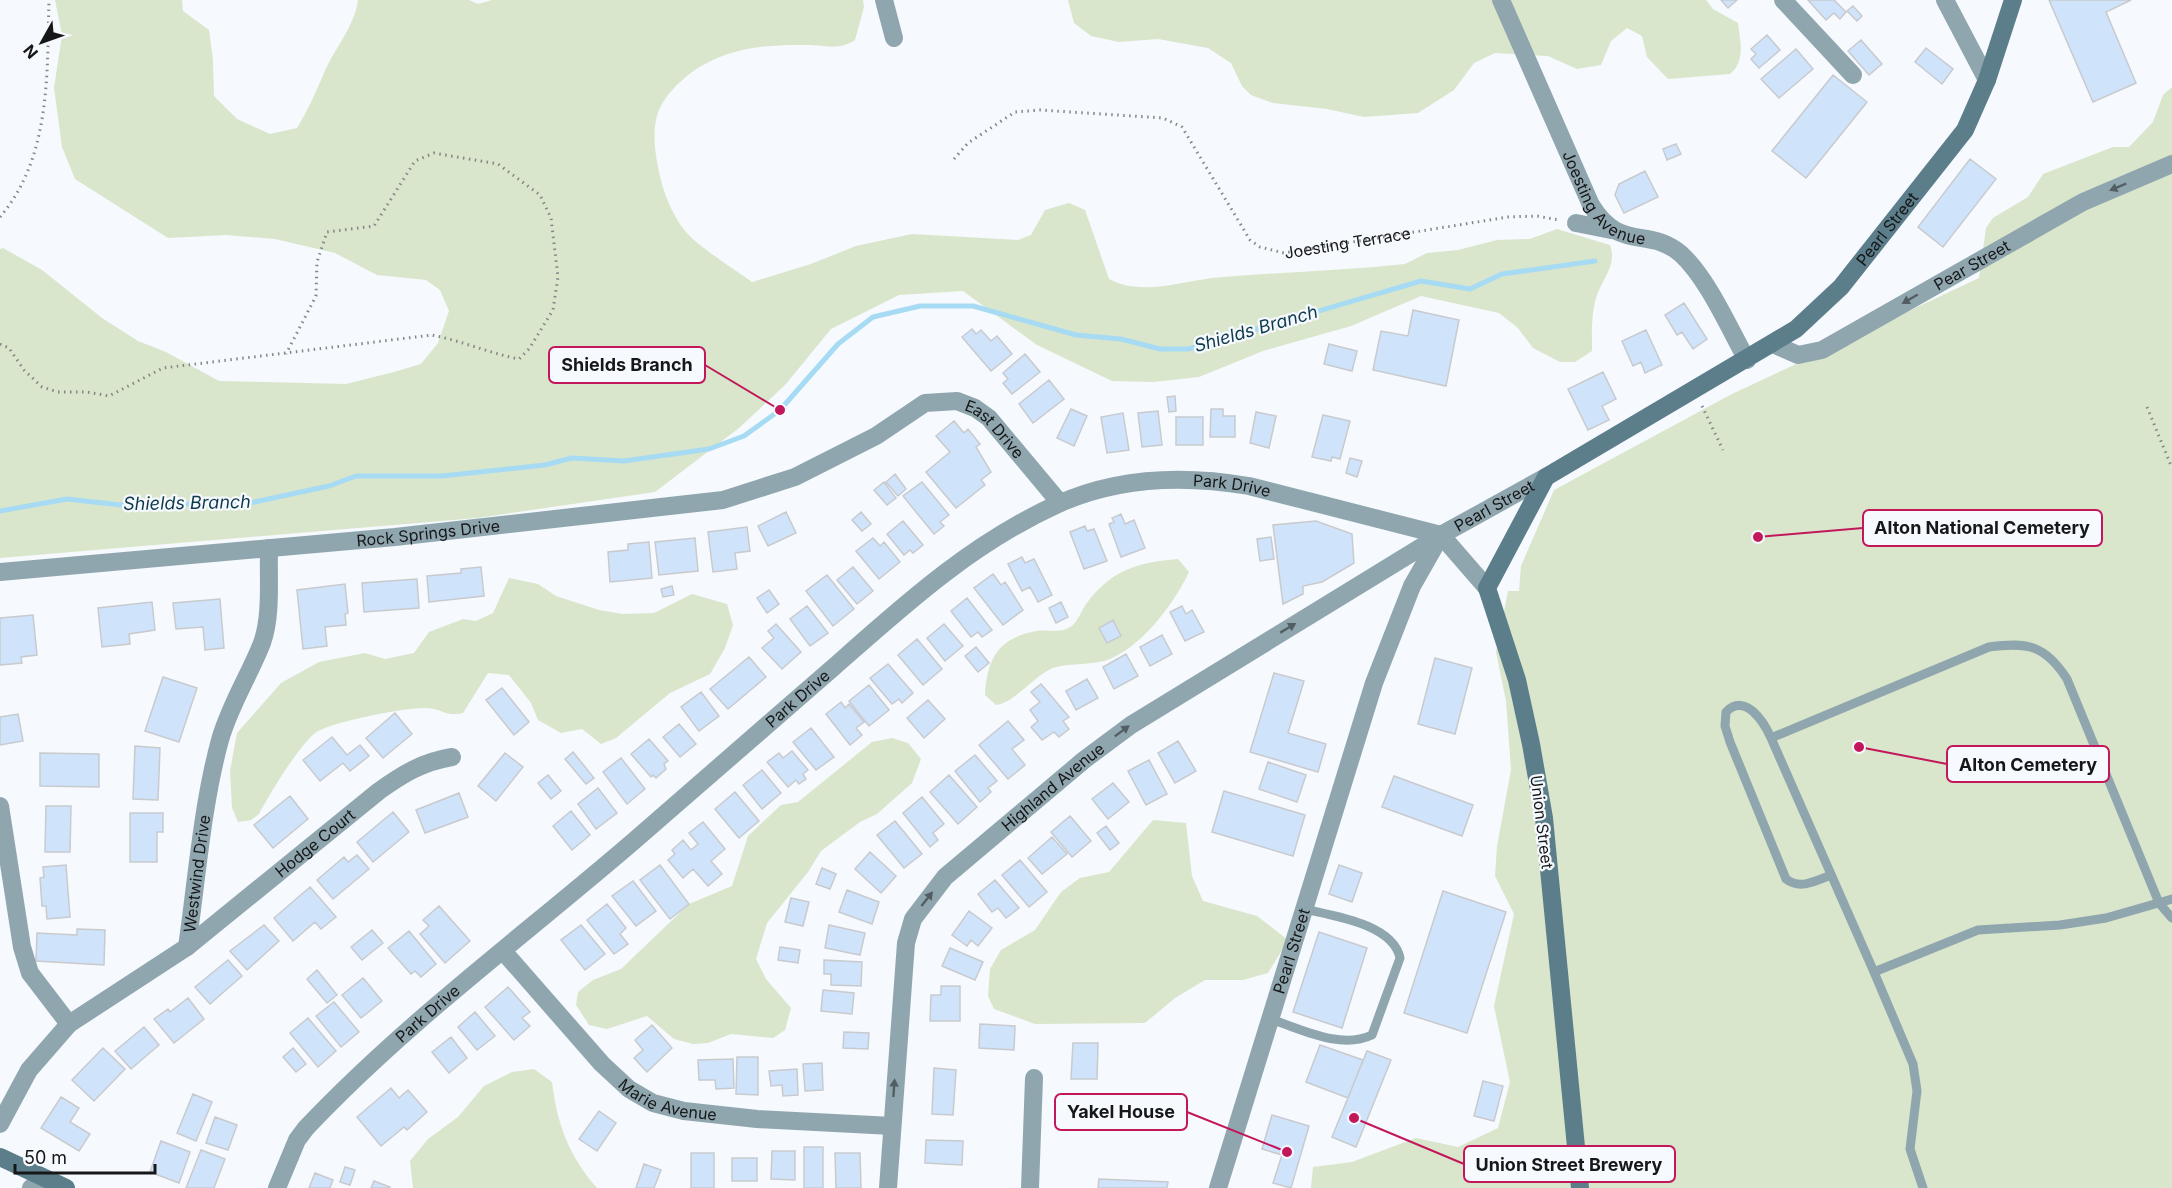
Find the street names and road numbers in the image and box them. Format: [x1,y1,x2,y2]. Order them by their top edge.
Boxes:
street label: Joesting Avenue [1558,147,1647,249]
street label: Pearl Street [1852,188,1922,270]
street label: Joesting Terrace [1283,223,1412,263]
street label: Pear Street [1930,236,2013,295]
street label: East Drive [962,395,1028,462]
street label: Park Drive [1193,470,1273,501]
street label: Pearl Street [1451,476,1538,536]
street label: Rock Springs Drive [356,515,501,550]
street label: Park Drive [761,665,834,732]
street label: Highland Avenue [997,738,1108,835]
street label: Union Street [1526,774,1558,870]
street label: Hodge Court [271,805,359,881]
street label: Westwind Drive [179,813,214,934]
street label: Pearl Street [1269,906,1314,996]
street label: Park Drive [391,980,464,1047]
street label: Marie Avenue [614,1074,718,1125]

